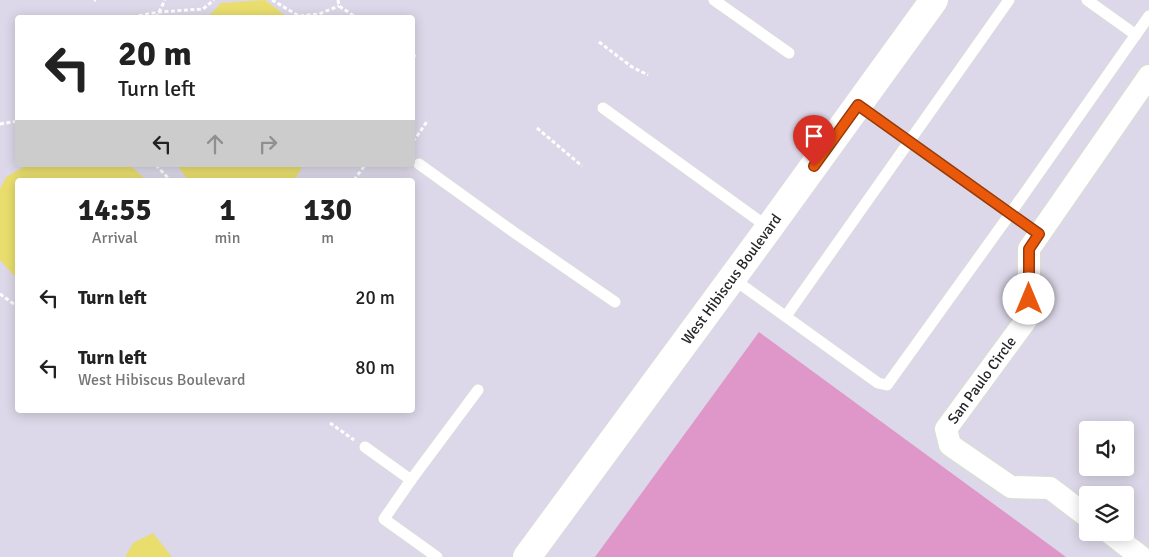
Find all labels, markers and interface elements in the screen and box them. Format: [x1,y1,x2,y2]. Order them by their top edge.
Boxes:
text: 20 m [118,32,192,75]
icon: left [35,35,100,100]
text: Turn left [118,75,196,102]
pin [793,115,835,166]
icon: arrive [800,122,828,150]
icon: left [148,130,176,158]
icon: ahead [201,130,229,158]
icon: right [254,130,282,158]
text: 14:55 [78,192,152,229]
text: 1 [219,192,236,229]
text: 130 [303,192,352,229]
street label: West Hibiscus Boulevard [678,210,785,348]
text: Arrival [92,228,138,248]
text: min [215,228,240,248]
text: m [321,228,334,248]
position arrow [1002,272,1054,324]
icon: left [35,284,63,312]
text: Turn left [78,286,147,310]
text: 20 m [355,286,395,310]
street label: San Paulo Circle [944,333,1020,427]
text: Turn left [78,346,147,370]
icon: left [35,354,63,382]
text: 80 m [355,356,395,380]
text: West Hibiscus Boulevard [78,370,246,390]
map controls [1079,421,1134,541]
button: sound [1079,421,1134,476]
button: layers [1079,486,1134,541]

